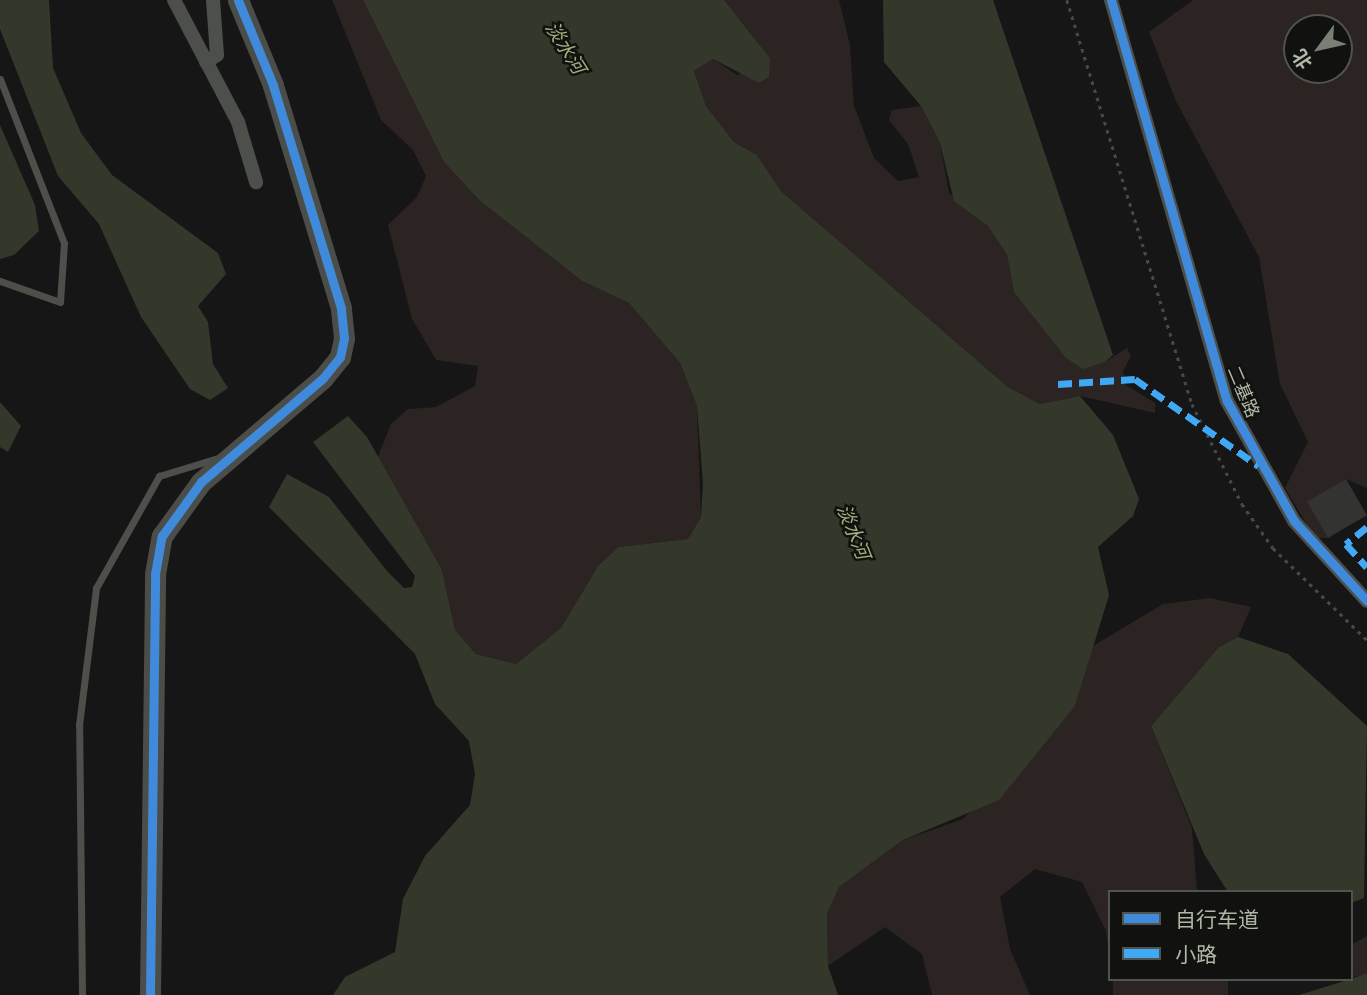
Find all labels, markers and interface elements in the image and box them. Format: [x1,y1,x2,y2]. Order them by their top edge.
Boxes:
north arrow [1283,14,1353,84]
water label: 淡水河 [540,18,590,78]
text: 北 [1286,44,1318,74]
street label: 二基路 [1223,363,1263,421]
water label: 淡水河 [832,501,874,563]
legend [1108,890,1353,981]
text: 自行车道 [1175,905,1259,934]
text: 小路 [1175,940,1217,969]

